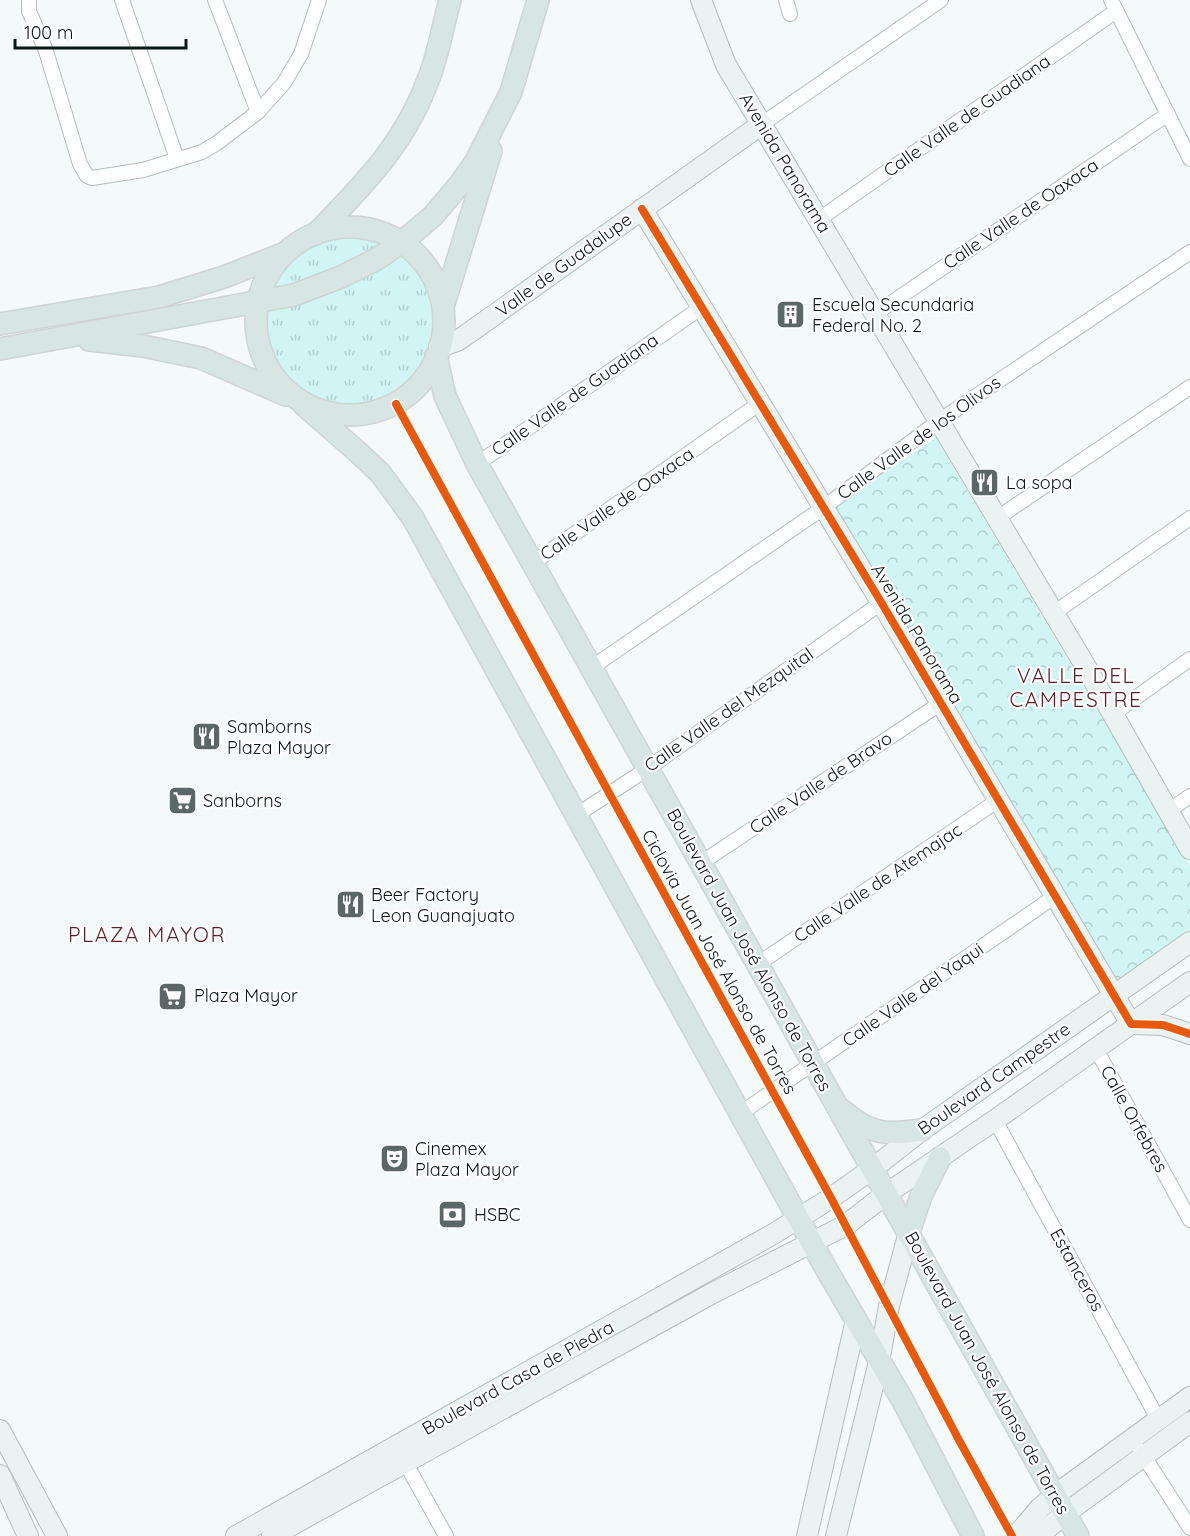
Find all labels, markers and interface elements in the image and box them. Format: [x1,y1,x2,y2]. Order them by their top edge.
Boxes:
scale bar [15,12,186,50]
text: 100 m [24,21,73,44]
street label: Calle Valle de Guadiana [879,49,1055,182]
street label: Avenida Panorama [734,88,836,237]
street label: Calle Valle de Oaxaca [939,153,1103,274]
street label: Valle de Guadalupe [491,207,636,322]
place label: Escuela Secundaria Federal No. 2 [812,293,974,337]
building icon: Escuela Secundaria Federal No. 2 [775,299,807,331]
street label: Calle Valle de Guadiana [487,328,663,461]
street label: Calle Valle de los Olivos [833,371,1005,505]
street label: Calle Valle de Oaxaca [535,442,698,565]
restaurant icon: La sopa [969,467,1001,499]
place label: La sopa [1006,471,1073,494]
street label: Avenida Panorama [866,559,968,708]
street label: Calle Valle del Mezquital [640,642,818,777]
district label: VALLE DEL CAMPESTRE [1009,662,1143,712]
place label: Samborns Plaza Mayor [227,715,331,759]
restaurant icon: Samborns Plaza Mayor [190,721,222,753]
street label: Calle Valle de Bravo [745,726,896,839]
supermarket icon: Sanborns [166,785,198,817]
place label: Sanborns [203,789,282,812]
street label: Boulevard Juan José Alonso de Torres [662,804,837,1095]
street label: Calle Valle de Atemajac [789,818,966,947]
street label: Ciclovia Juan José Alonso de Torres [637,825,802,1098]
place label: Beer Factory Leon Guanajuato [371,883,515,927]
restaurant icon: Beer Factory Leon Guanajuato [334,889,366,921]
district label: PLAZA MAYOR [68,921,226,947]
street label: Calle Valle del Yaqui [838,937,988,1052]
supermarket icon: Plaza Mayor [157,980,189,1012]
place label: Plaza Mayor [194,984,298,1007]
street label: Boulevard Campestre [913,1017,1074,1140]
street label: Calle Orfebres [1096,1061,1173,1176]
place label: Cinemex Plaza Mayor [415,1137,519,1181]
theatre icon: Cinemex Plaza Mayor [378,1143,410,1175]
bank icon: HSBC [437,1199,469,1231]
place label: HSBC [474,1203,521,1226]
street label: Estanceros [1045,1224,1110,1315]
street label: Boulevard Juan José Alonso de Torres [900,1227,1075,1518]
street label: Boulevard Casa de Piedra [418,1315,618,1440]

